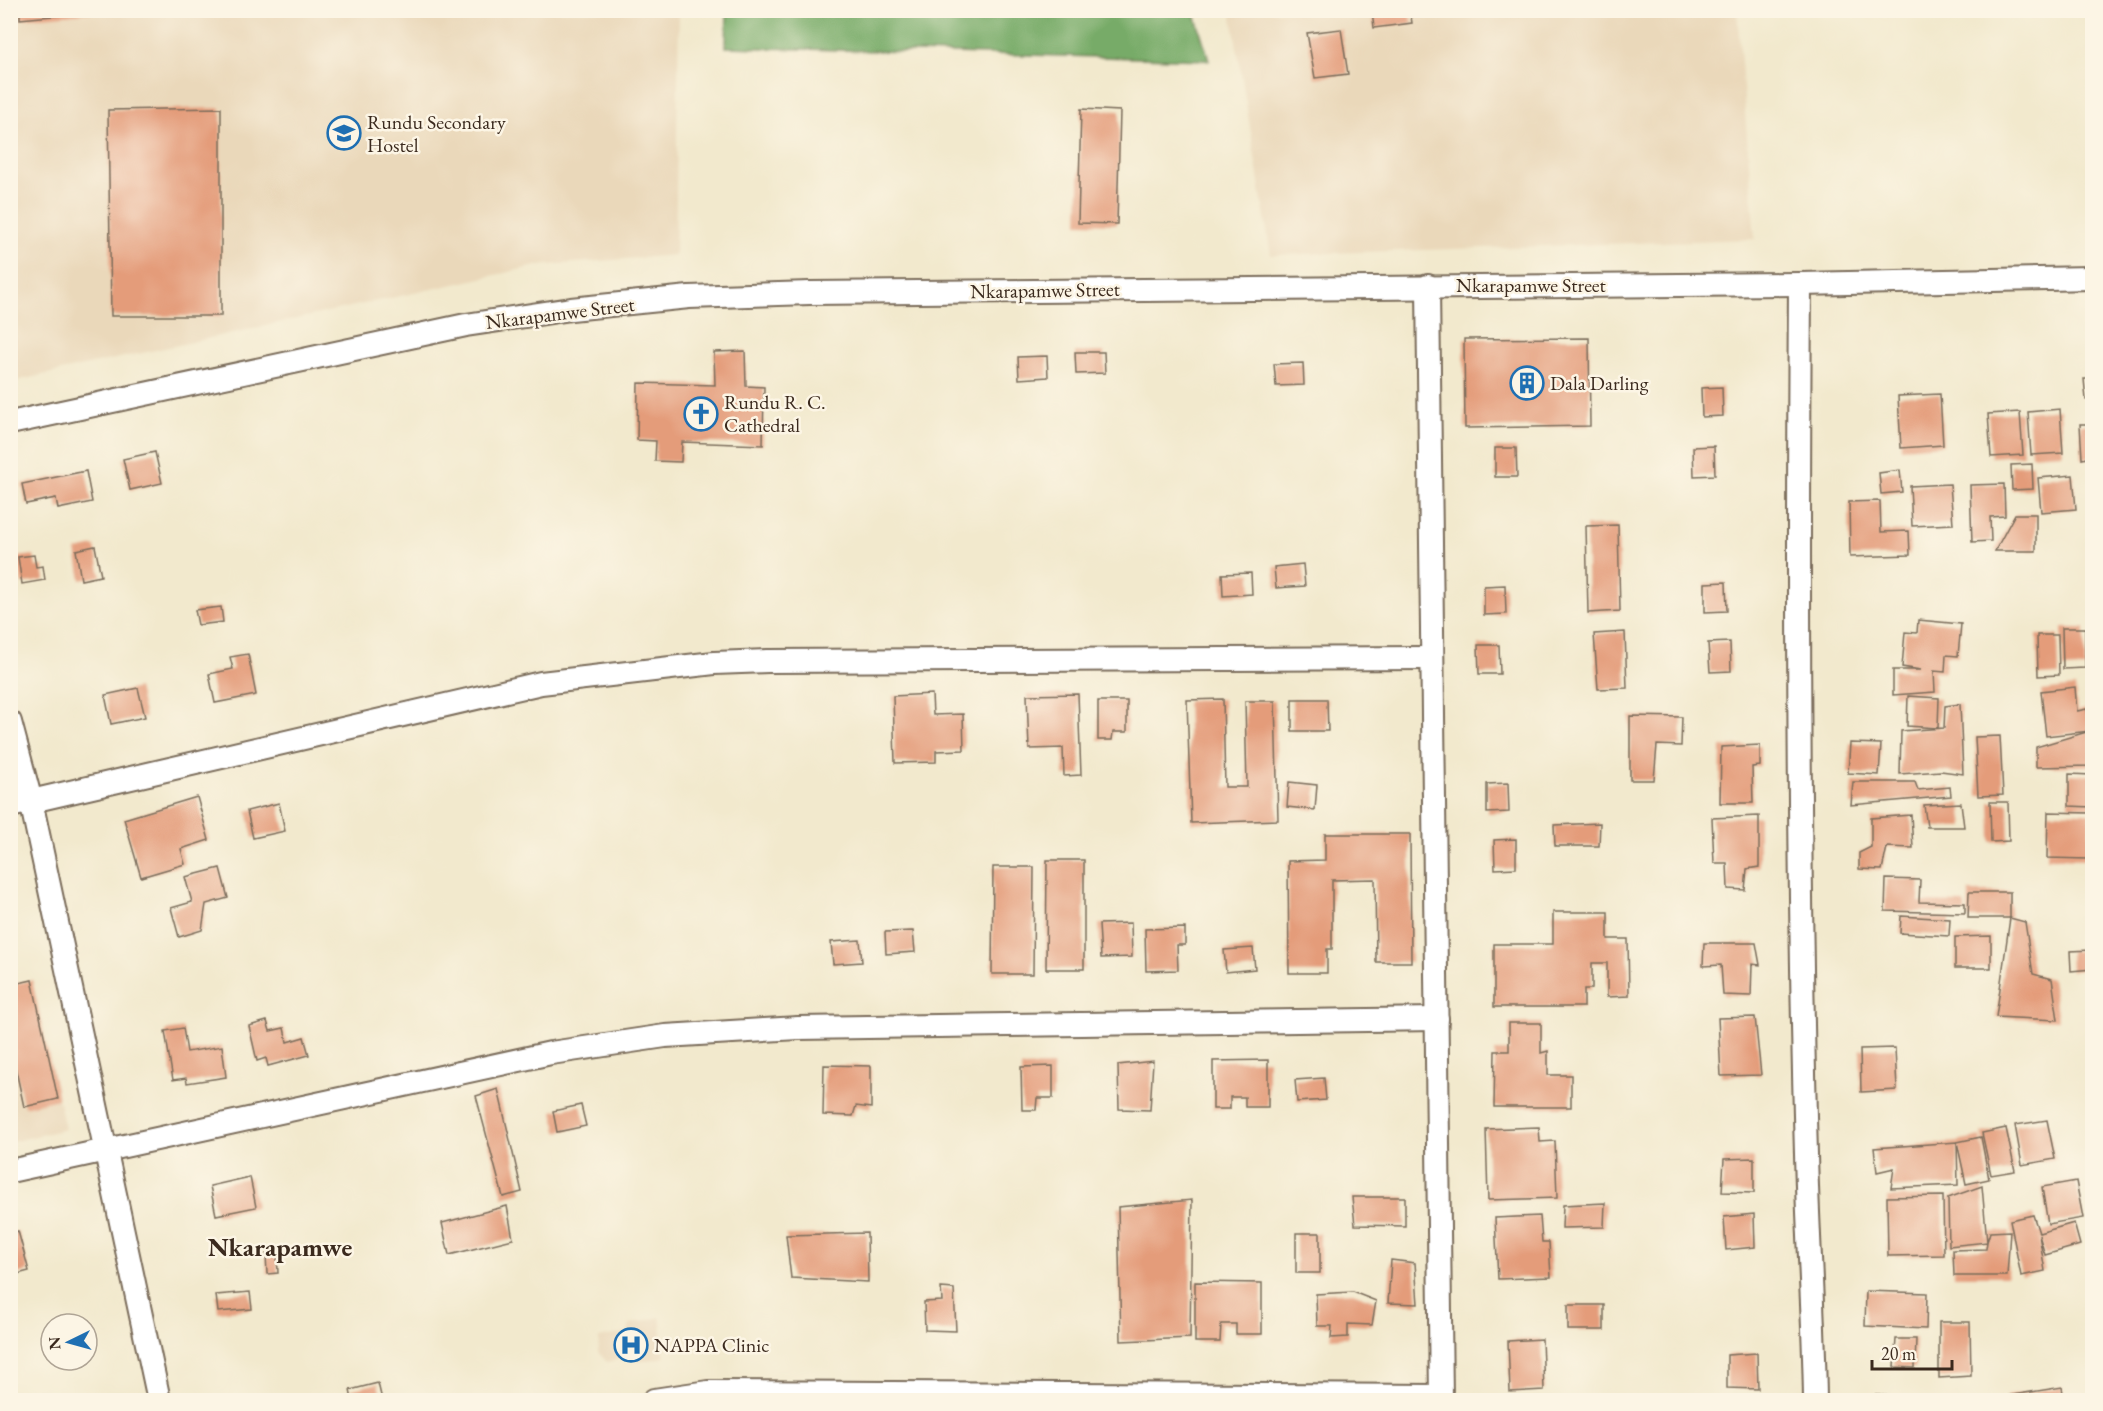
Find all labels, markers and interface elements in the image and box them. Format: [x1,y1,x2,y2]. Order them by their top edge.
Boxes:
place label: Rundu Secondary Hostel [367,109,506,158]
school or university icon: Rundu Secondary Hostel [326,115,362,151]
street label: Nkarapamwe Street [1456,272,1607,298]
street label: Nkarapamwe Street [970,276,1121,304]
street label: Nkarapamwe Street [484,291,637,335]
building icon: Dala Darling [1509,365,1545,401]
place label: Dala Darling [1550,370,1649,396]
place label: Rundu R. C. Cathedral [724,389,826,438]
church icon: Rundu R. C. Cathedral [683,396,719,432]
district label: Nkarapamwe [208,1230,352,1264]
north arrow [39,1312,99,1372]
hospital icon: NAPPA Clinic [613,1327,649,1363]
place label: NAPPA Clinic [654,1332,769,1358]
scale bar [1872,1333,1952,1371]
text: N [44,1336,66,1351]
text: 20 m [1881,1342,1916,1365]

